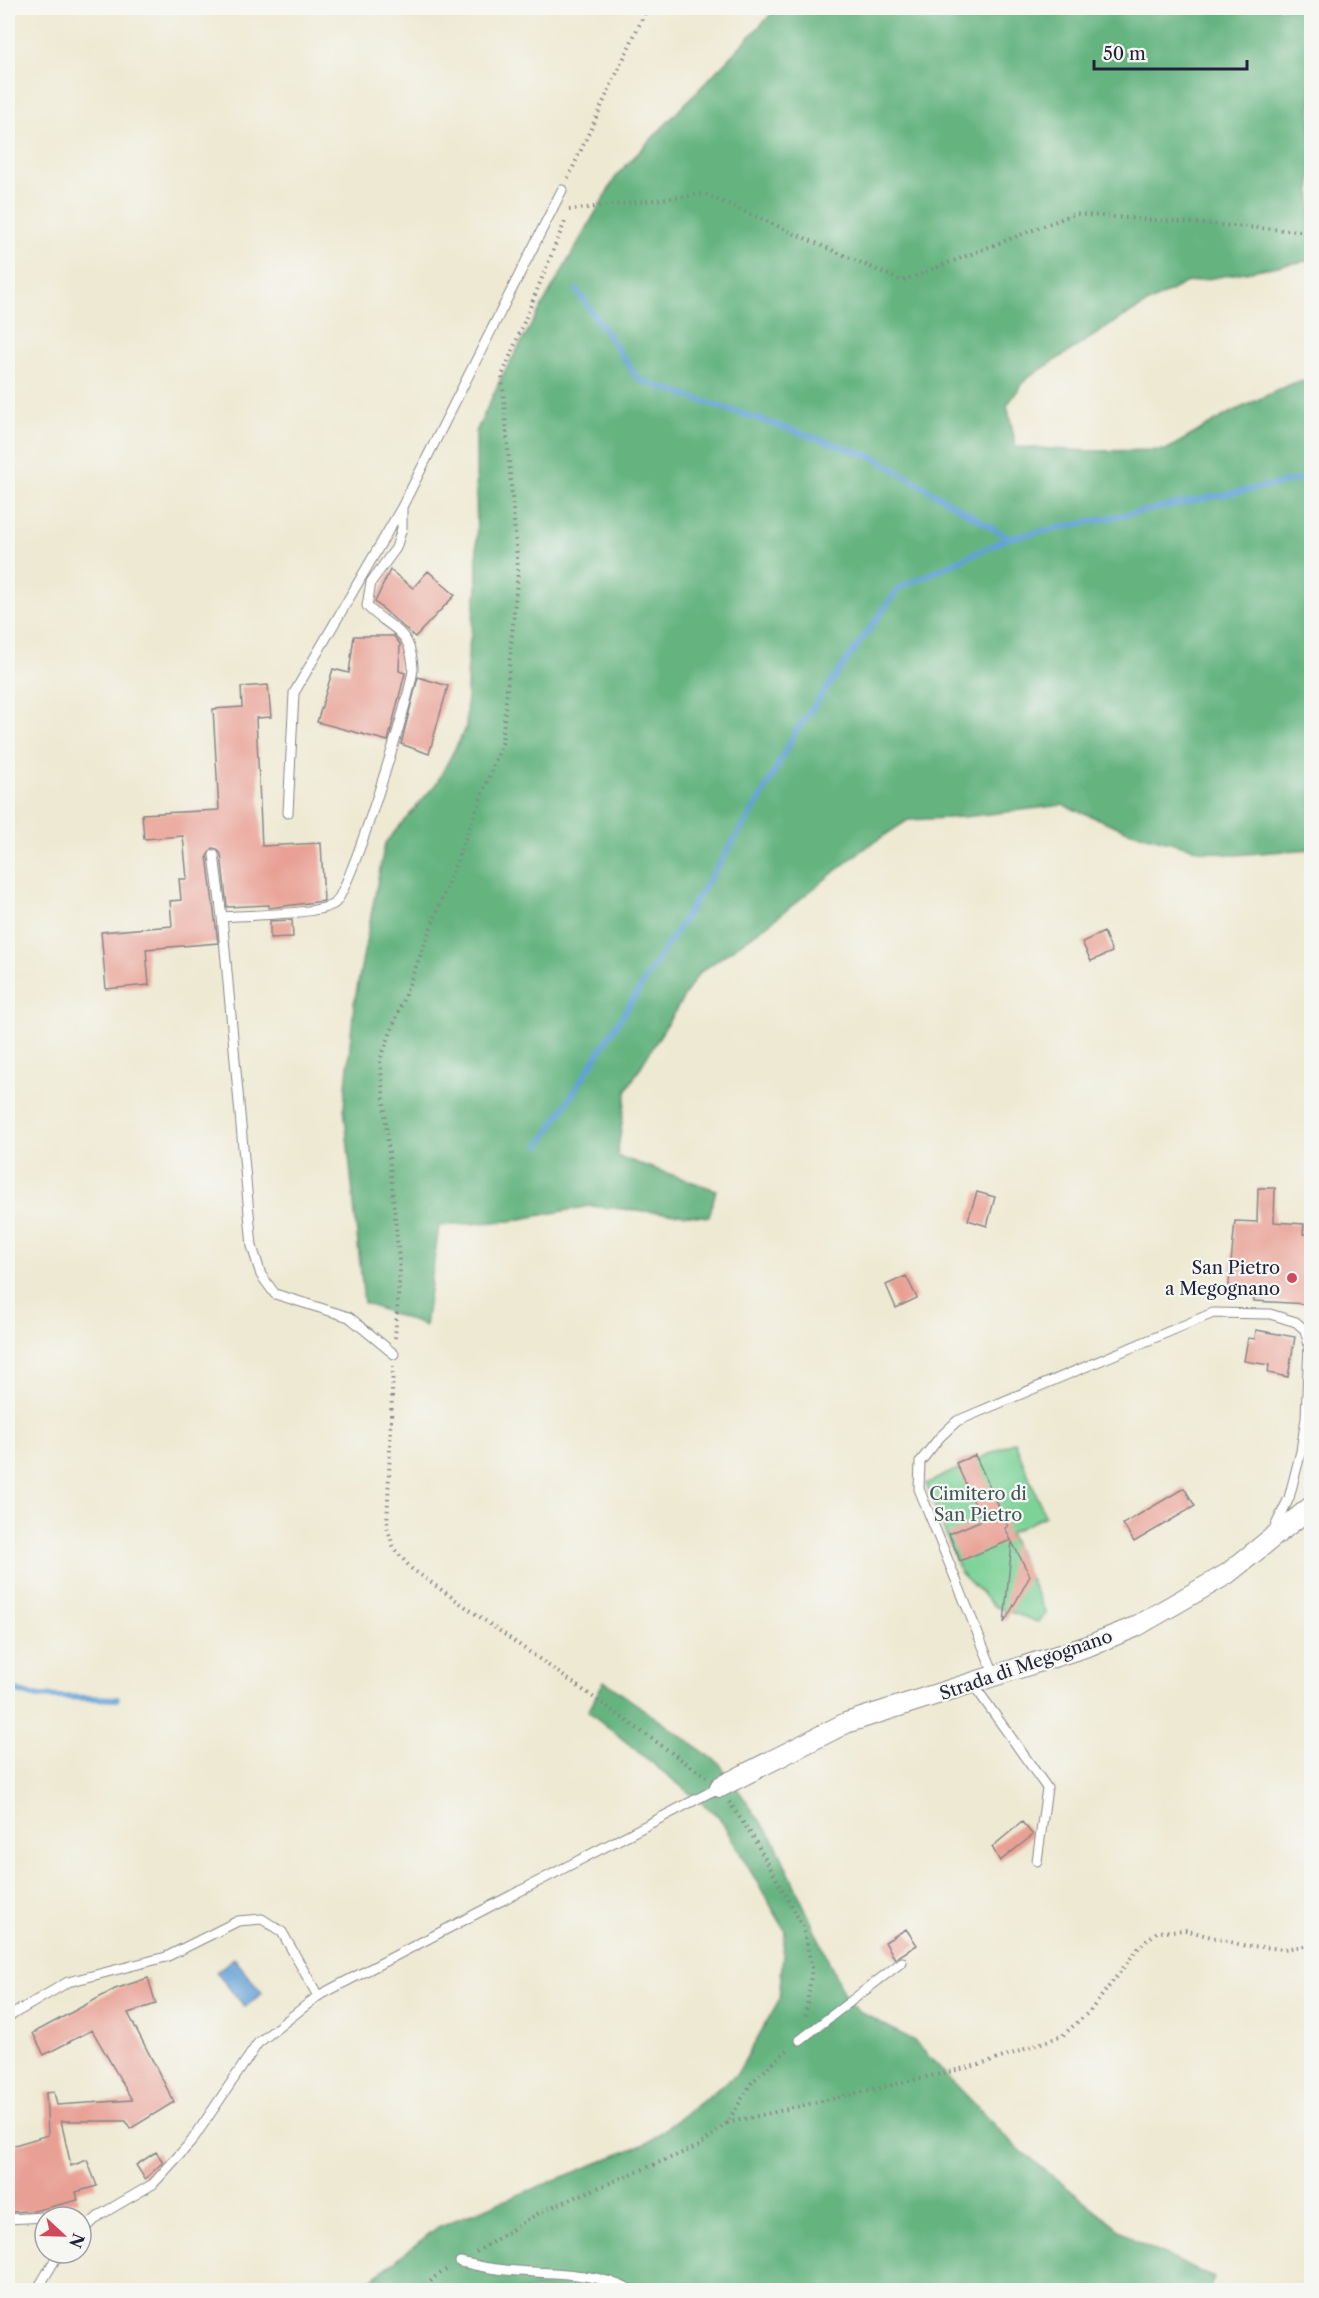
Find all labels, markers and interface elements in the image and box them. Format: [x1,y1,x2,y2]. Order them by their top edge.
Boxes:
scale bar [1094,33,1247,71]
text: 50 m [1103,43,1146,65]
place label: San Pietro a Megognano [1165,1257,1280,1300]
marker: San Pietro a Megognano [1285,1271,1299,1285]
park label: Cimitero di San Pietro [929,1483,1027,1526]
street label: Strada di Megognano [937,1625,1115,1705]
north arrow [33,2205,93,2265]
text: N [65,2230,89,2251]

